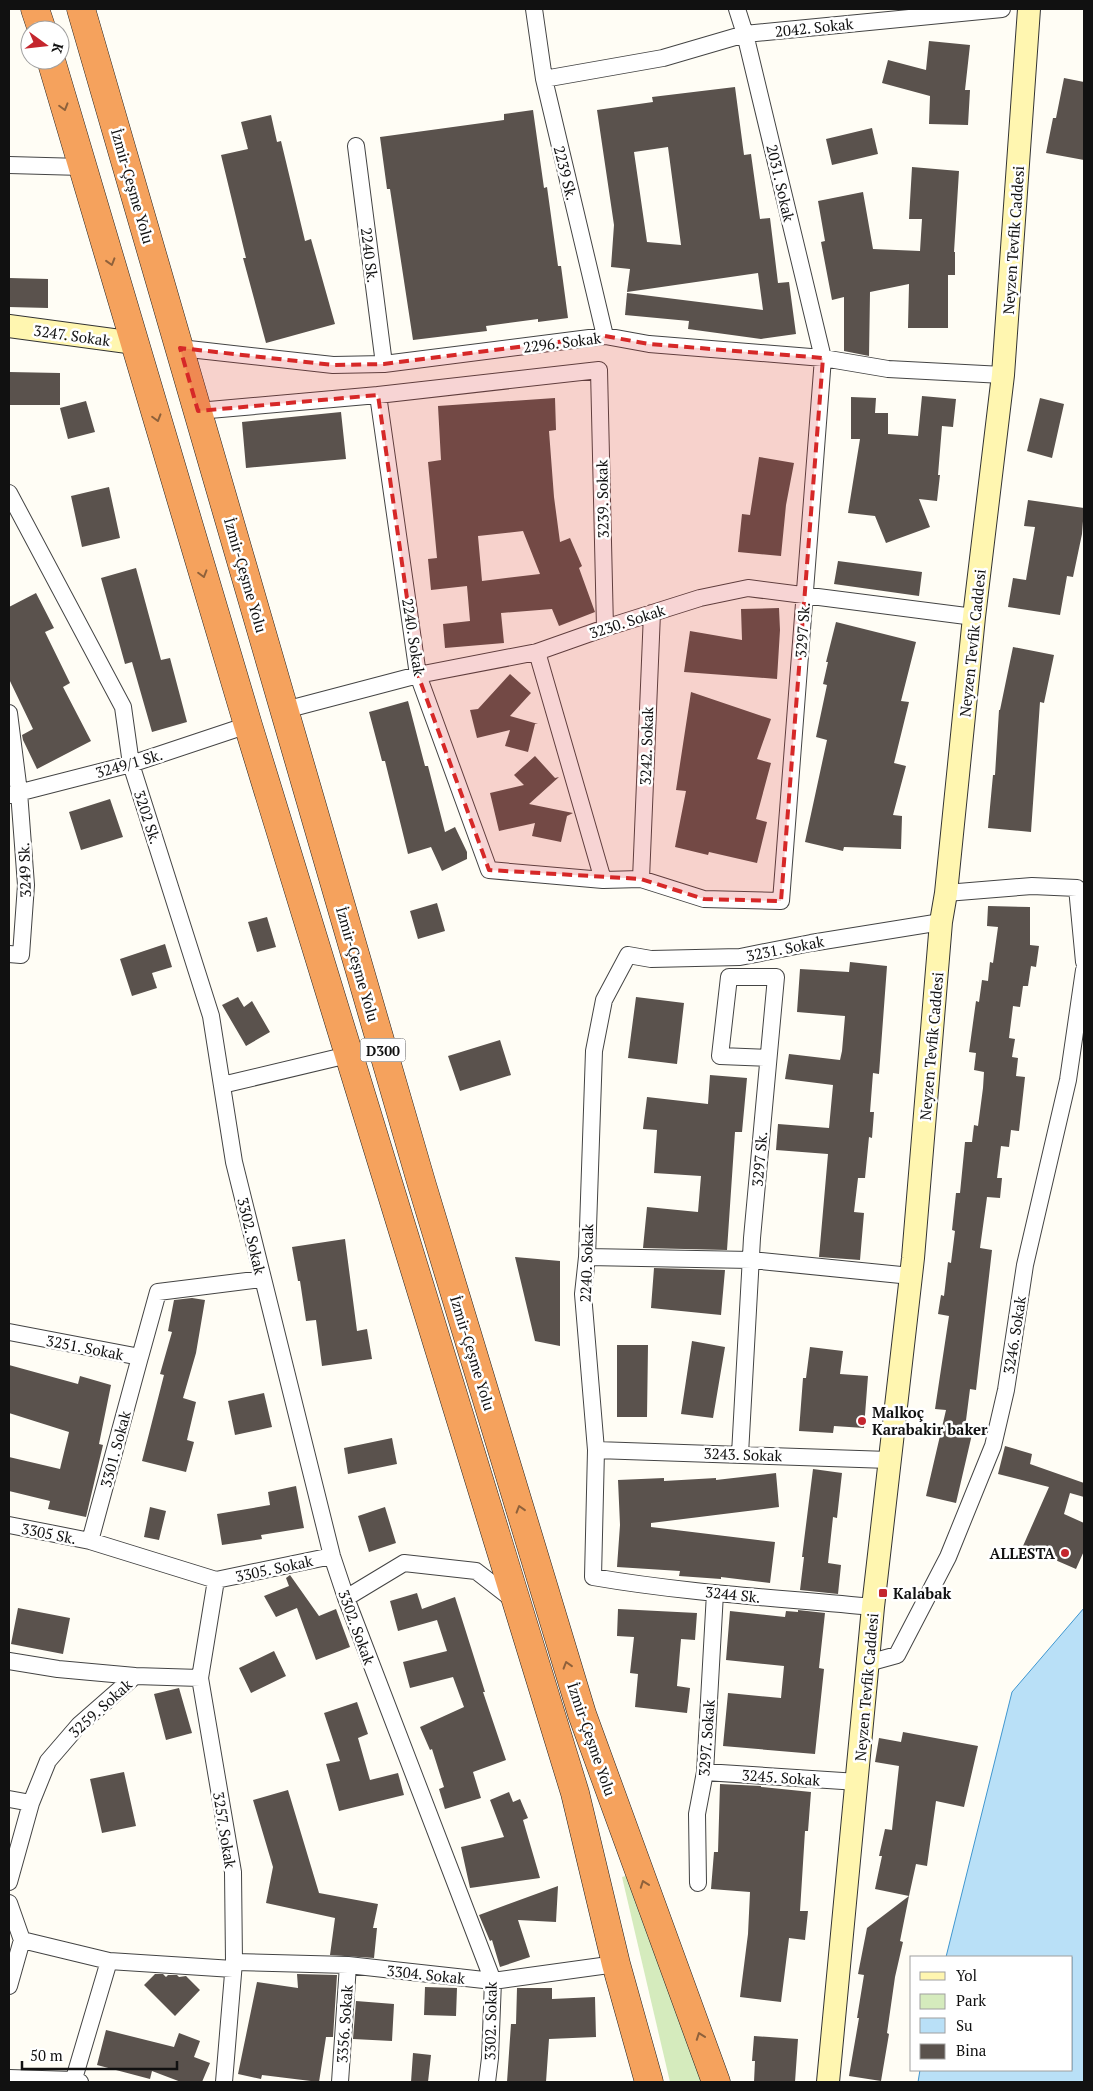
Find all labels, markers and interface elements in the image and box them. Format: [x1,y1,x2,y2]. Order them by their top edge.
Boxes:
street label: 2042. Sokak [774,13,854,41]
north arrow [20,20,70,70]
text: K [48,41,69,56]
one-way arrow [59,102,69,110]
street label: İzmir-Çeşme Yolu [107,126,159,246]
street label: 2031. Sokak [762,142,800,224]
street label: 2239 Sk. [550,144,582,202]
street label: Neyzen Tevfik Caddesi [998,165,1028,315]
street label: 2240 Sk. [357,226,383,284]
one-way arrow [105,258,115,266]
street label: 3247. Sokak [32,320,112,350]
street label: 2296. Sokak [522,327,602,357]
one-way arrow [152,414,162,422]
street label: 3239. Sokak [591,459,613,538]
street label: İzmir-Çeşme Yolu [220,515,272,635]
street label: Neyzen Tevfik Caddesi [954,568,990,718]
one-way arrow [198,569,208,578]
street label: 2240. Sokak [398,597,430,678]
street label: 3230. Sokak [587,599,668,643]
street label: 3297 Sk. [790,602,814,658]
street label: 3242. Sokak [635,706,657,786]
street label: 3249/1 Sk. [93,744,165,782]
street label: 3202 Sk. [130,787,166,847]
street label: 3249 Sk. [13,842,35,898]
street label: İzmir-Çeşme Yolu [332,904,384,1024]
street label: 3231. Sokak [745,931,826,965]
street label: Neyzen Tevfik Caddesi [915,971,947,1121]
road number: D300 [360,1038,406,1062]
street label: 3297 Sk. [747,1130,771,1188]
street label: 3302. Sokak [233,1195,271,1277]
street label: 2240. Sokak [575,1223,597,1303]
street label: İzmir-Çeşme Yolu [446,1293,500,1413]
street label: 3246. Sokak [998,1294,1030,1375]
street label: 3251. Sokak [45,1330,126,1364]
place label: Malkoç Karabakir baker [872,1402,988,1439]
street label: 3301. Sokak [95,1408,135,1490]
marker: Malkoç Karabakir baker [856,1415,868,1427]
street label: 3243. Sokak [703,1443,783,1465]
one-way arrow [515,1505,525,1514]
street label: 3305 Sk. [20,1518,78,1548]
place label: ALLESTA [990,1543,1055,1563]
marker: ALLESTA [1059,1547,1071,1559]
street label: 3305. Sokak [233,1550,315,1586]
street label: 3244 Sk. [704,1581,762,1607]
place label: Kalabak [893,1583,952,1603]
street label: 3302. Sokak [334,1587,380,1668]
marker: Kalabak [877,1587,889,1599]
street label: Neyzen Tevfik Caddesi [850,1612,882,1762]
one-way arrow [562,1661,572,1669]
street label: 3259. Sokak [64,1674,136,1742]
street label: İzmir-Çeşme Yolu [563,1679,621,1799]
street label: 3297. Sokak [693,1699,719,1777]
street label: 3245. Sokak [741,1764,821,1790]
street label: 3257. Sokak [209,1790,241,1870]
one-way arrow [640,1880,650,1889]
legend [910,1956,1073,2071]
street label: 3304. Sokak [386,1960,466,1988]
text: Yol [956,1965,977,1985]
street label: 3302. Sokak [479,1981,501,2060]
street label: 3356. Sokak [331,1984,357,2064]
text: Park [956,1990,986,2010]
text: Su [956,2015,973,2035]
one-way arrow [696,2033,706,2041]
scale bar [22,2038,178,2070]
text: Bina [956,2040,987,2060]
text: 50 m [30,2045,63,2065]

